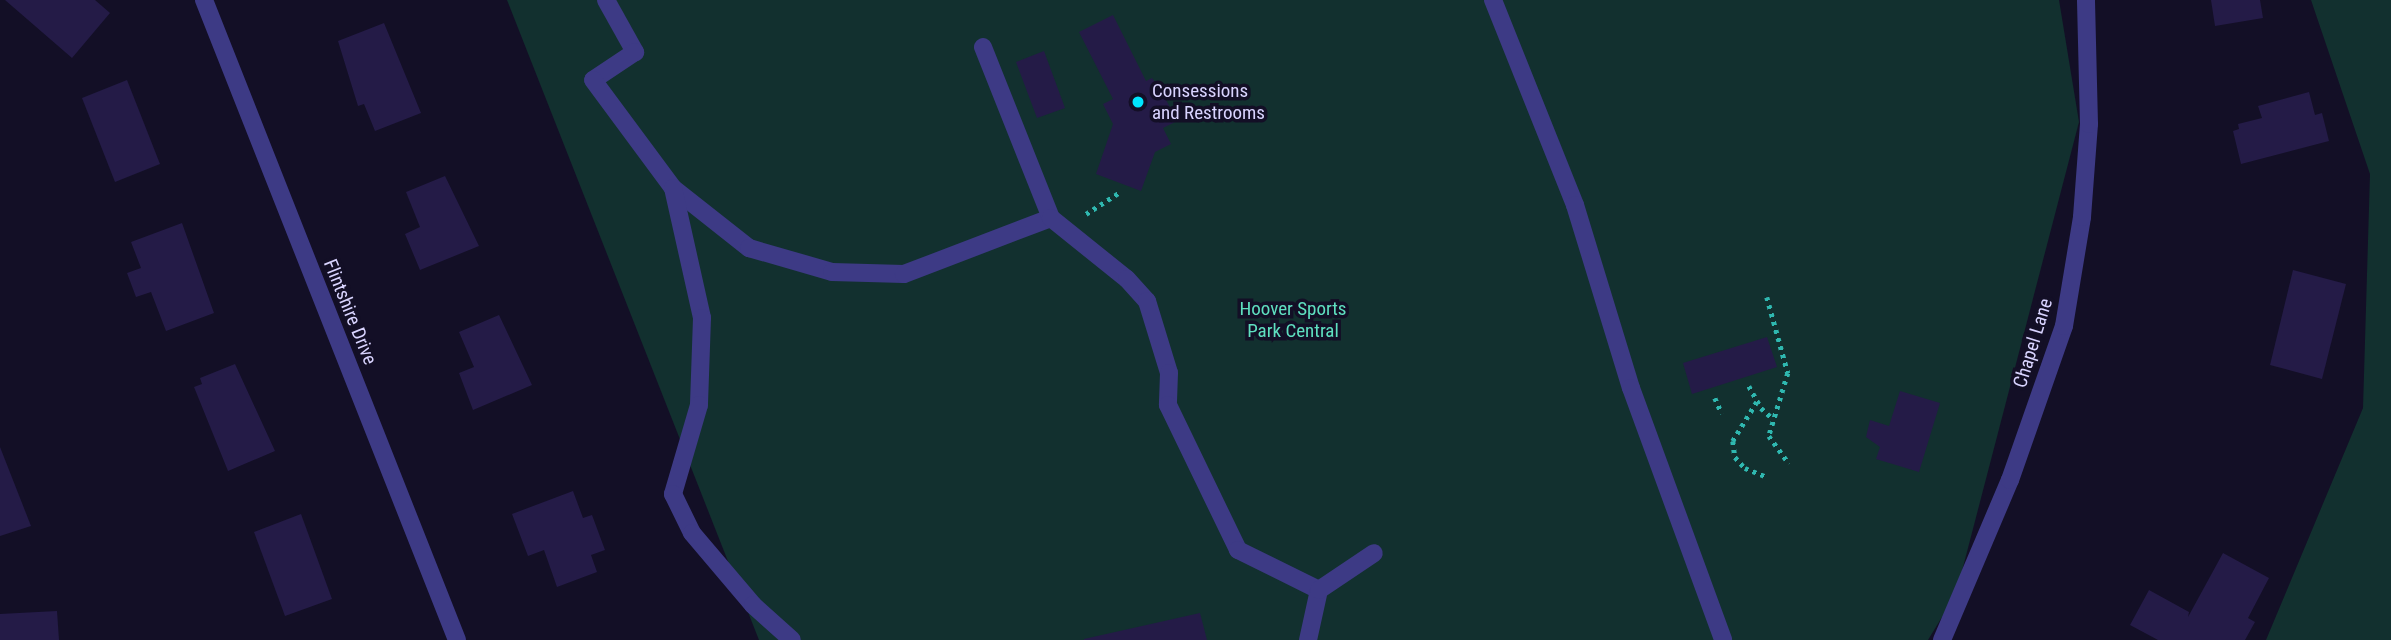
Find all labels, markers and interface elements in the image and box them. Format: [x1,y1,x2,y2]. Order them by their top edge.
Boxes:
place label: Consessions and Restrooms [1152,80,1265,124]
marker: Consessions and Restrooms [1130,94,1146,110]
street label: Flintshire Drive [319,256,381,368]
street label: Chapel Lane [2009,296,2057,390]
park label: Hoover Sports Park Central [1239,298,1347,342]

